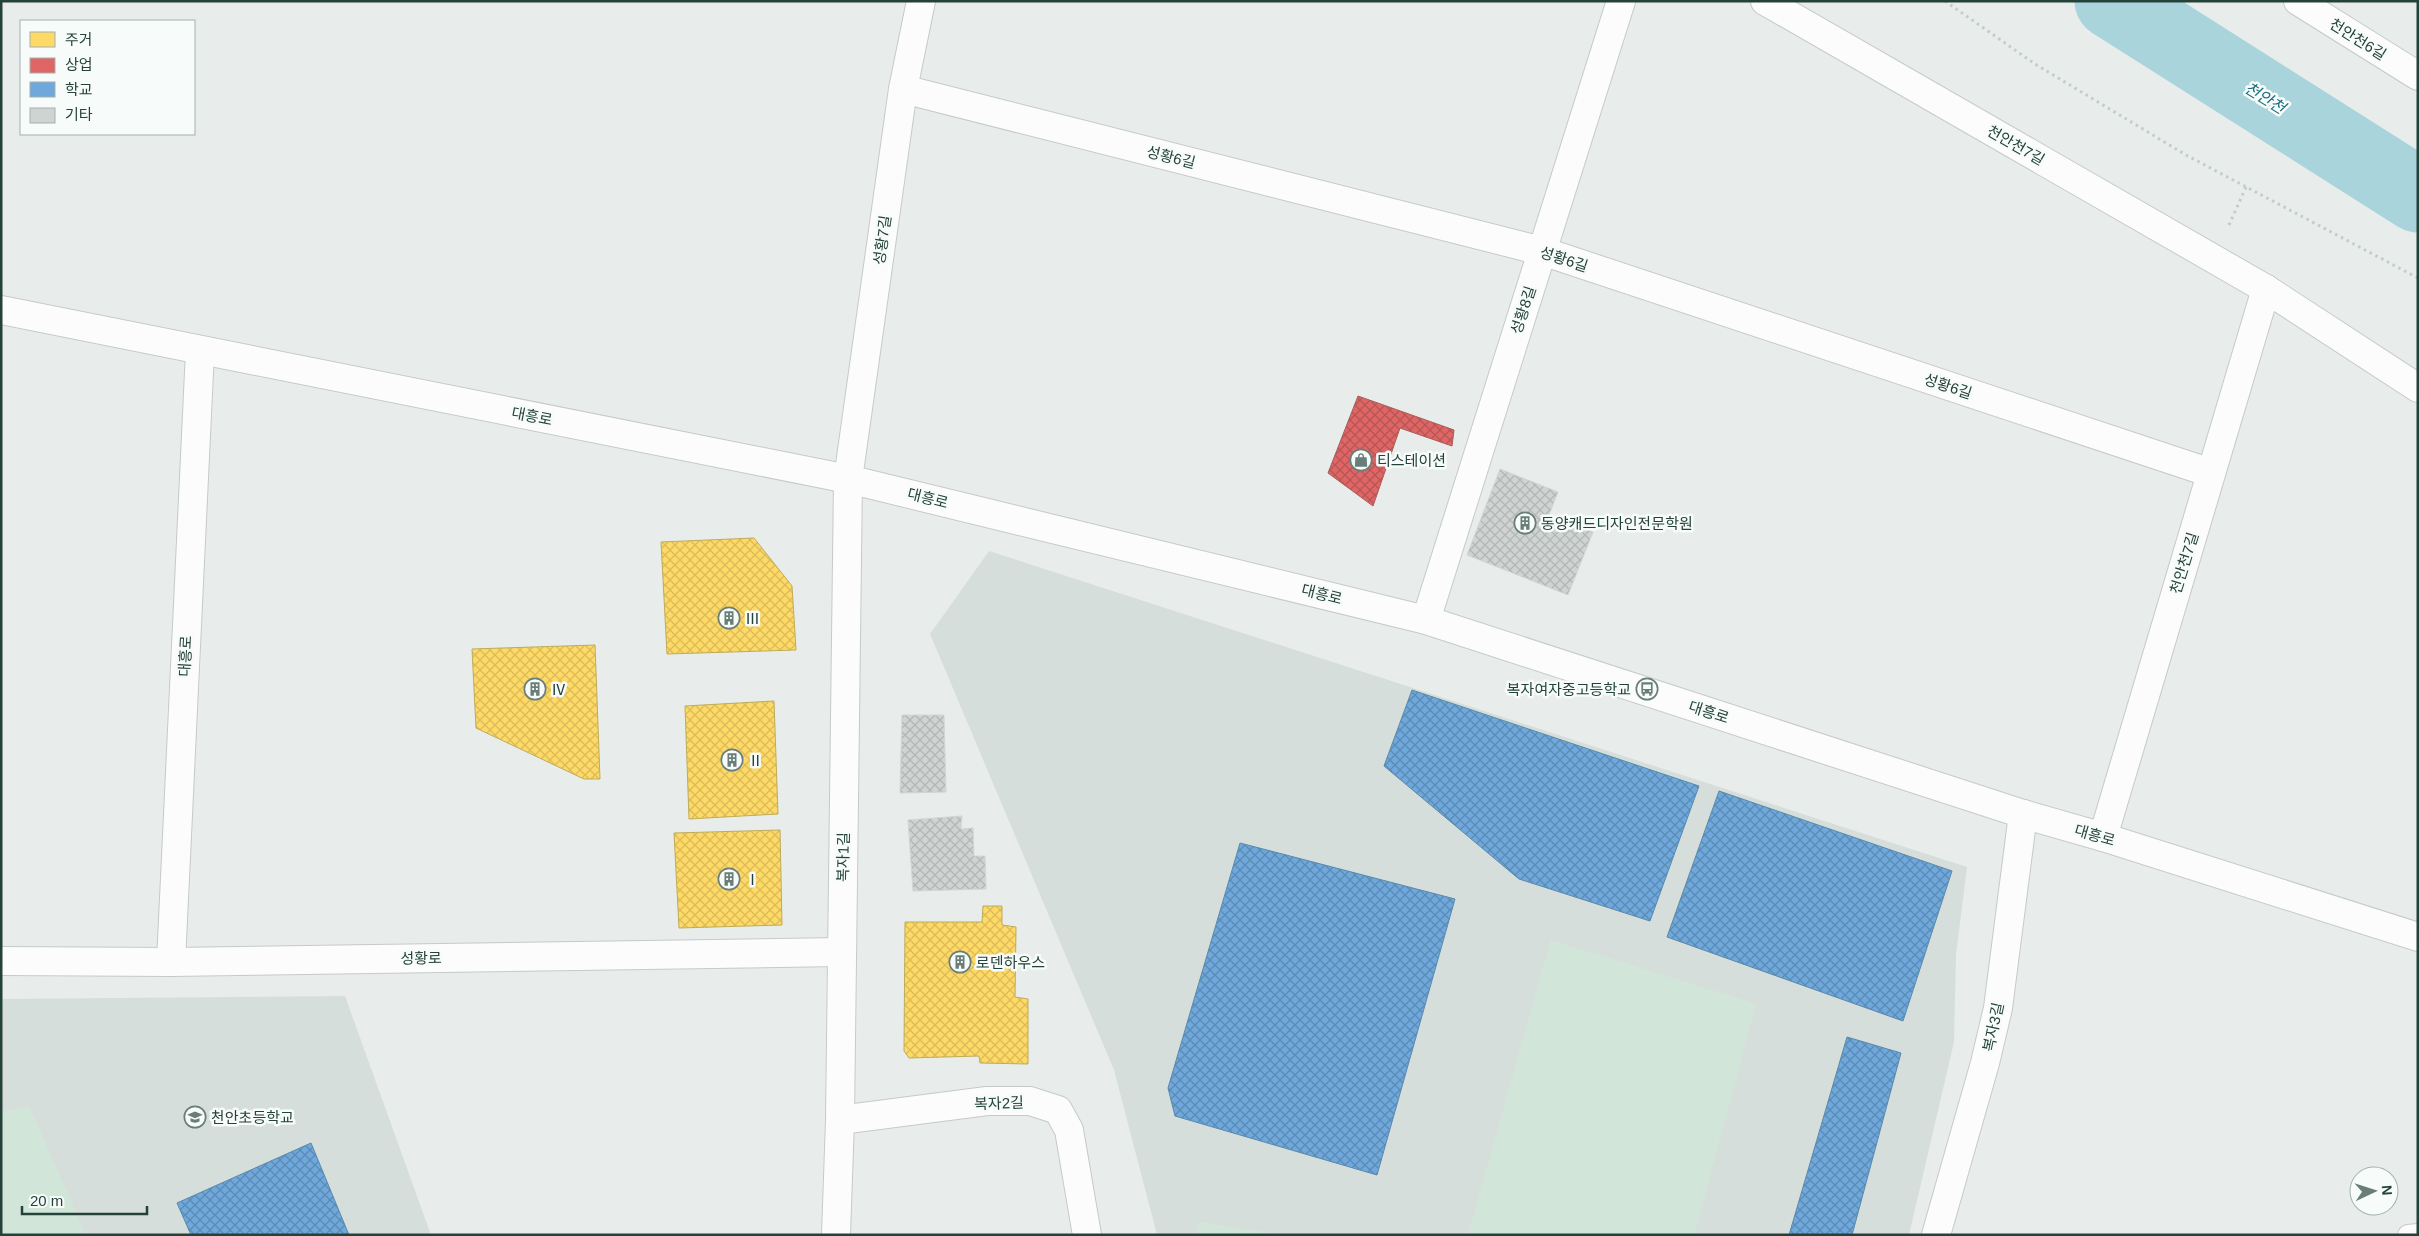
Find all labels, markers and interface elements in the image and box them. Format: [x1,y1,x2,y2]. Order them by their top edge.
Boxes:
street label: 천안천6길 [2327,15,2389,63]
legend [20,20,195,135]
text: 주거 [65,31,93,48]
text: 상업 [65,56,93,73]
water label: 천안천 [2242,79,2290,118]
text: 학교 [65,81,93,98]
text: 기타 [65,106,93,123]
street label: 천안천7길 [1984,122,2048,168]
street label: 성황6길 [1145,143,1197,171]
street label: 성황7길 [870,214,894,266]
street label: 성황6길 [1538,243,1590,275]
street label: 성황8길 [1507,284,1539,336]
street label: 성황6길 [1922,370,1974,402]
street label: 대흥로 [510,404,554,428]
shop icon: 티스테이션 [1349,448,1373,472]
place label: 티스테이션 [1377,452,1446,469]
street label: 대흥로 [906,485,950,511]
building icon: 동양캐드디자인전문학원 [1513,511,1537,535]
place label: 동양캐드디자인전문학원 [1541,515,1693,532]
street label: 천안천7길 [2167,530,2201,596]
street label: 대흥로 [1300,581,1344,607]
building icon: Ⅲ [717,606,741,630]
place label: Ⅲ [745,610,760,627]
street label: 대흥로 [175,635,195,677]
building icon: Ⅳ [523,677,547,701]
bus stop icon: 복자여자중고등학교 [1635,677,1659,701]
place label: Ⅳ [551,681,566,698]
place label: 복자여자중고등학교 [1507,681,1631,698]
street label: 대흥로 [1687,698,1731,726]
building icon: Ⅱ [720,748,744,772]
place label: Ⅱ [748,752,763,769]
street label: 대흥로 [2073,821,2117,849]
street label: 복자1길 [834,832,852,882]
building icon: Ⅰ [717,867,741,891]
place label: Ⅰ [745,871,760,888]
street label: 성황로 [400,949,442,967]
building icon: 로덴하우스 [948,950,972,974]
place label: 로덴하우스 [976,954,1045,971]
street label: 복자3길 [1980,1001,2006,1053]
street label: 복자2길 [974,1094,1024,1112]
school or university icon: 천안초등학교 [183,1105,207,1129]
place label: 천안초등학교 [211,1109,294,1126]
north arrow [2349,1166,2399,1216]
scale bar [22,1184,148,1216]
text: N [2379,1184,2395,1196]
text: 20 m [30,1192,63,1209]

